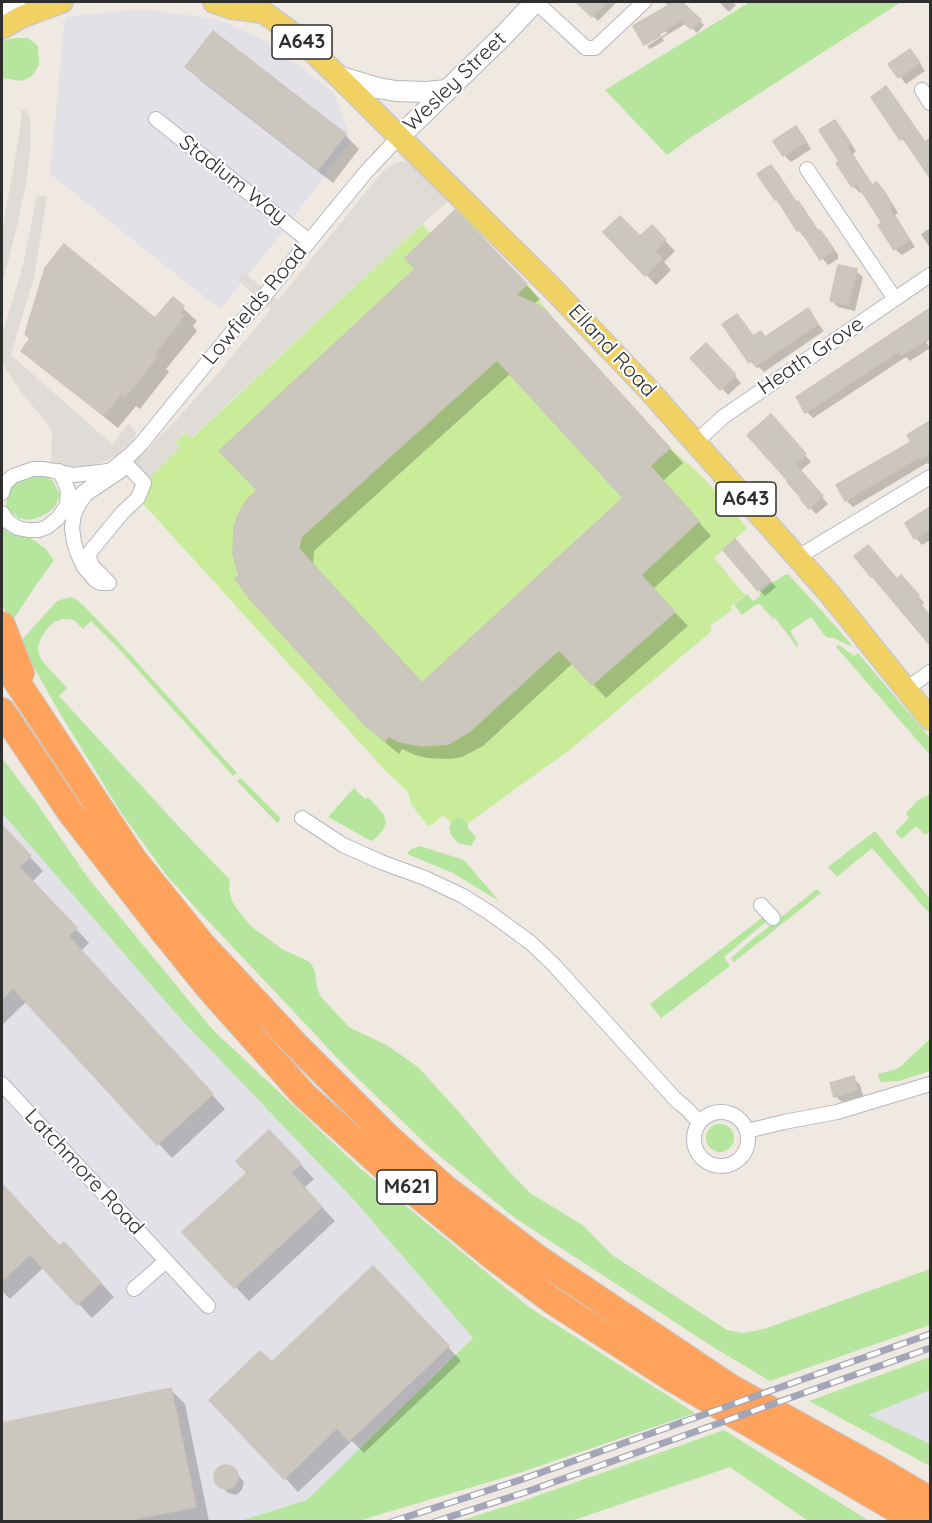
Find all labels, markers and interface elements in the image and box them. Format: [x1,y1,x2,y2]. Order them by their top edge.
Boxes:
road number: A643 [272,25,332,59]
street label: Wesley Street [398,27,512,137]
street label: Stadium Way [174,130,292,230]
street label: Lowfields Road [198,240,312,370]
street label: Elland Road [563,300,661,402]
street label: Heath Grove [753,311,869,401]
road number: A643 [716,482,776,516]
street label: Latchmore Road [19,1104,149,1240]
road number: M621 [377,1170,437,1204]

